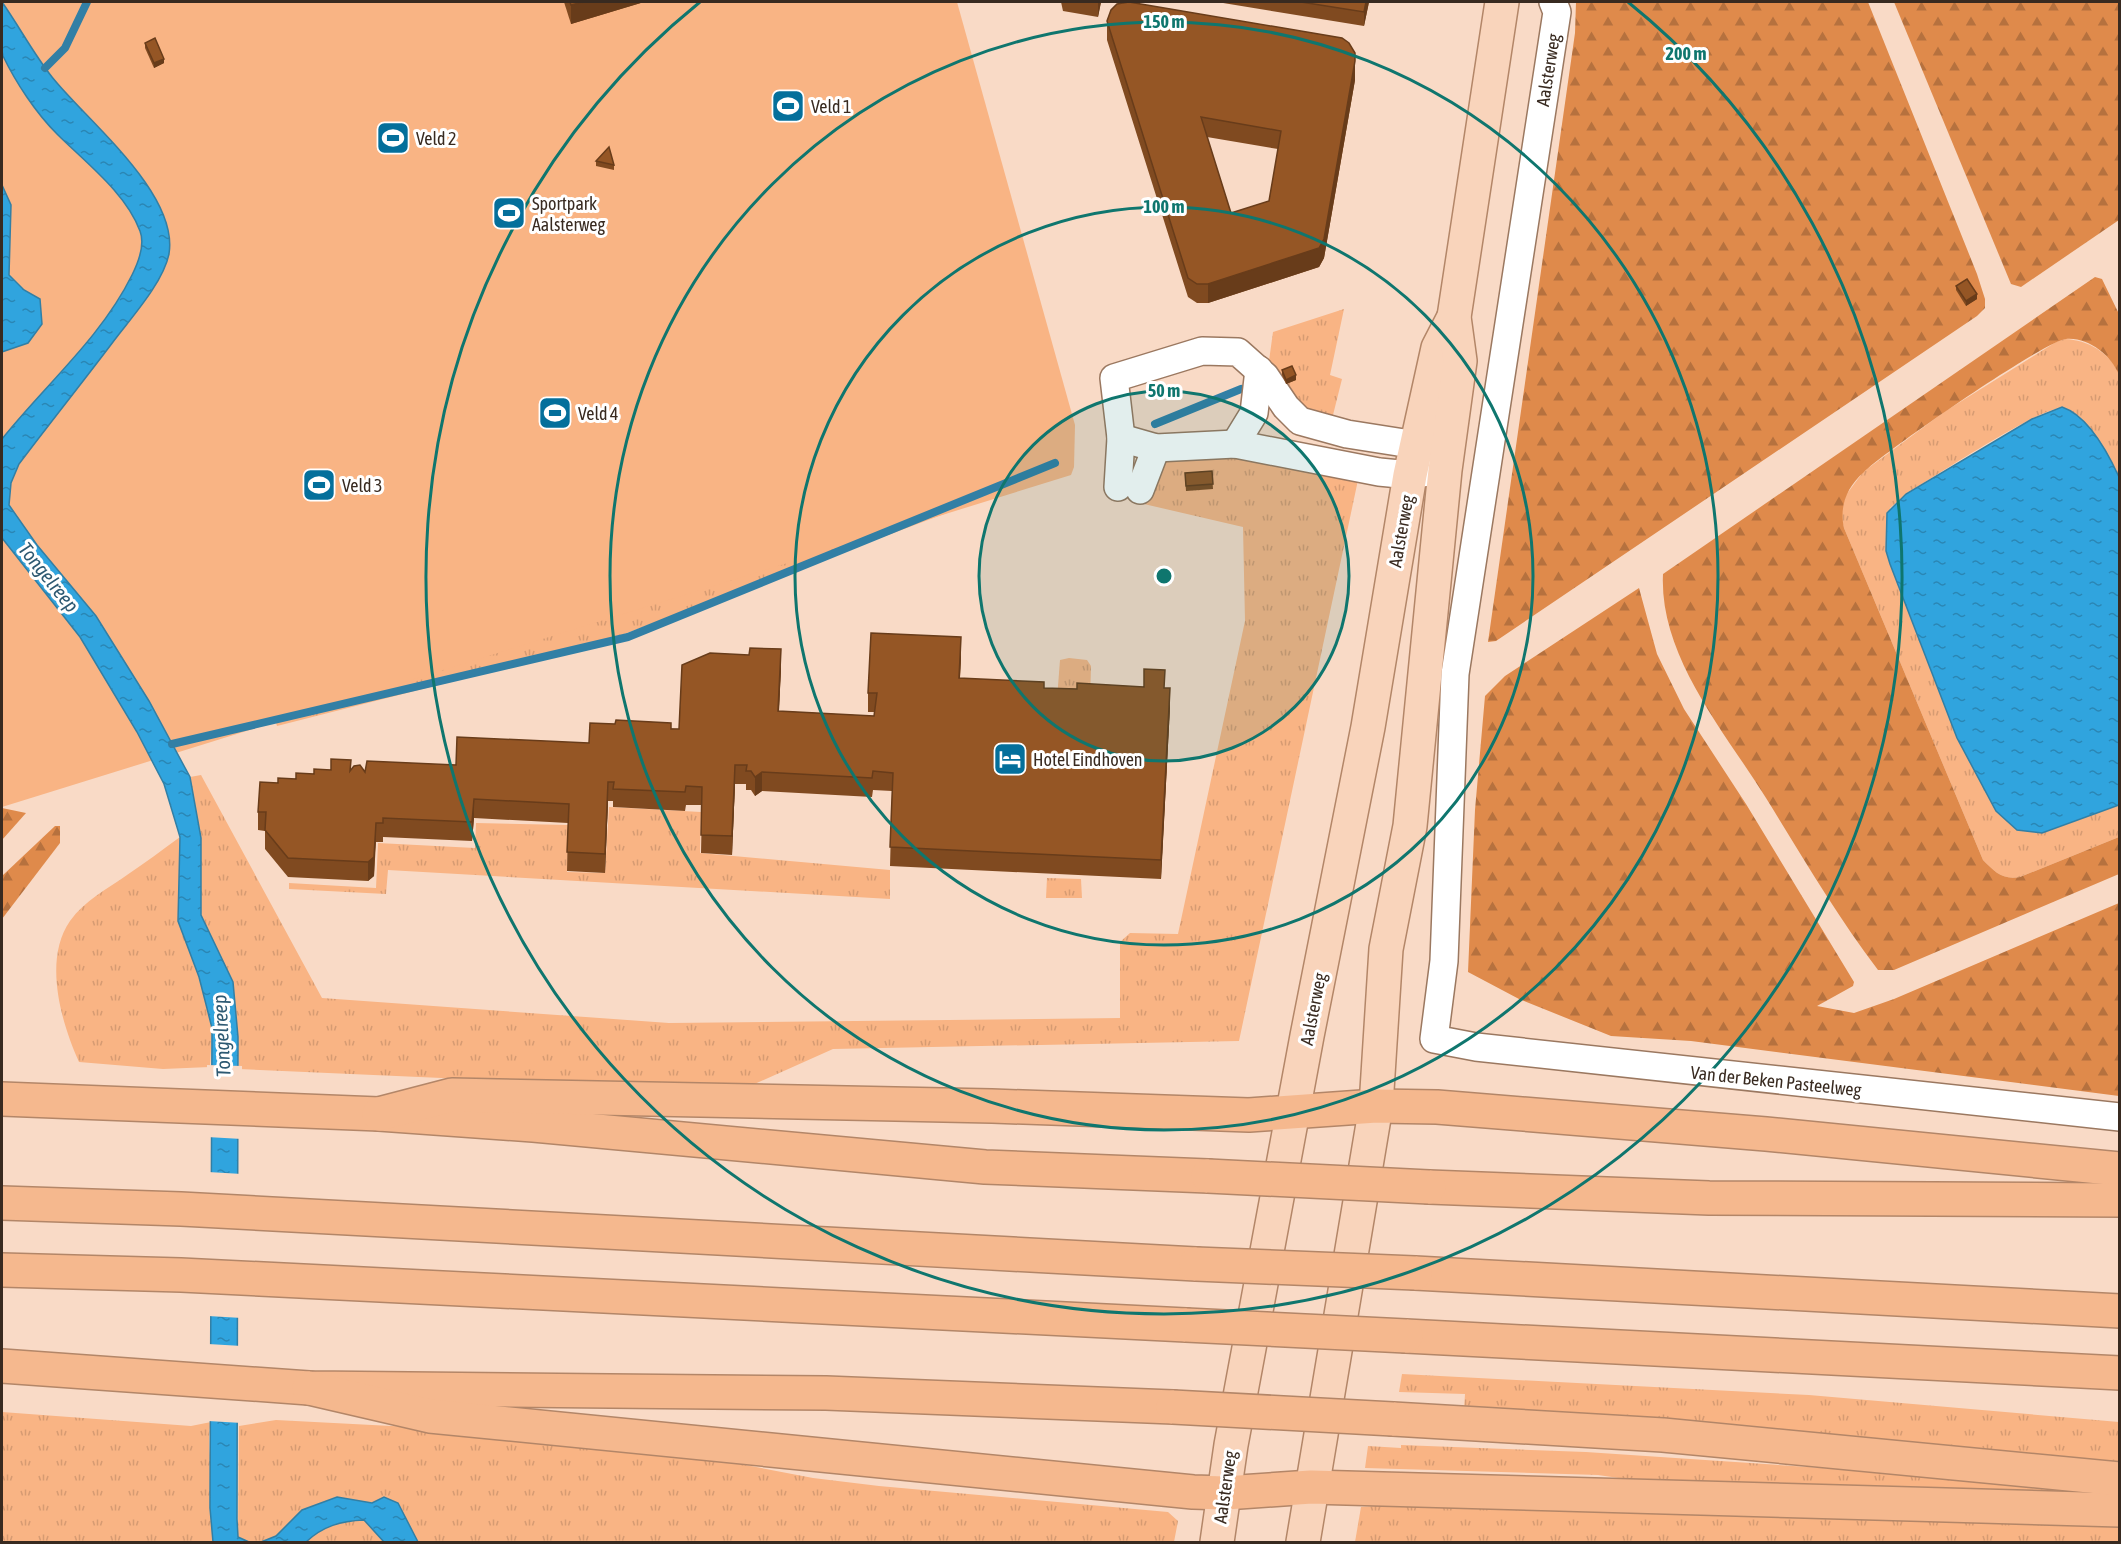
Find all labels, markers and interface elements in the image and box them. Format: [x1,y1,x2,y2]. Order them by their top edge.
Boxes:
text: 150 m [1144,11,1184,32]
street label: Aalsterweg [1532,32,1564,108]
text: 200 m [1666,43,1706,64]
sports icon: Veld 1 [770,88,806,124]
place label: Veld 1 [811,96,852,117]
sports icon: Veld 2 [375,120,411,156]
place label: Veld 2 [416,128,457,149]
place label: Sportpark Aalsterweg [532,193,606,235]
sports icon: Sportpark Aalsterweg [491,195,527,231]
text: 100 m [1144,196,1184,217]
text: 50 m [1148,380,1180,401]
sports icon: Veld 4 [537,395,573,431]
place label: Veld 4 [578,403,619,424]
sports icon: Veld 3 [301,467,337,503]
place label: Veld 3 [342,475,383,496]
street label: Aalsterweg [1384,493,1418,569]
water label: Tongelreep [14,538,84,616]
centre of rings [1154,566,1174,586]
hotel icon: Hotel Eindhoven [992,741,1028,777]
place label: Hotel Eindhoven [1033,749,1143,770]
street label: Aalsterweg [1296,971,1330,1047]
water label: Tongelreep [207,994,235,1078]
street label: Van der Beken Pasteelweg [1690,1062,1863,1100]
street label: Aalsterweg [1210,1449,1241,1525]

